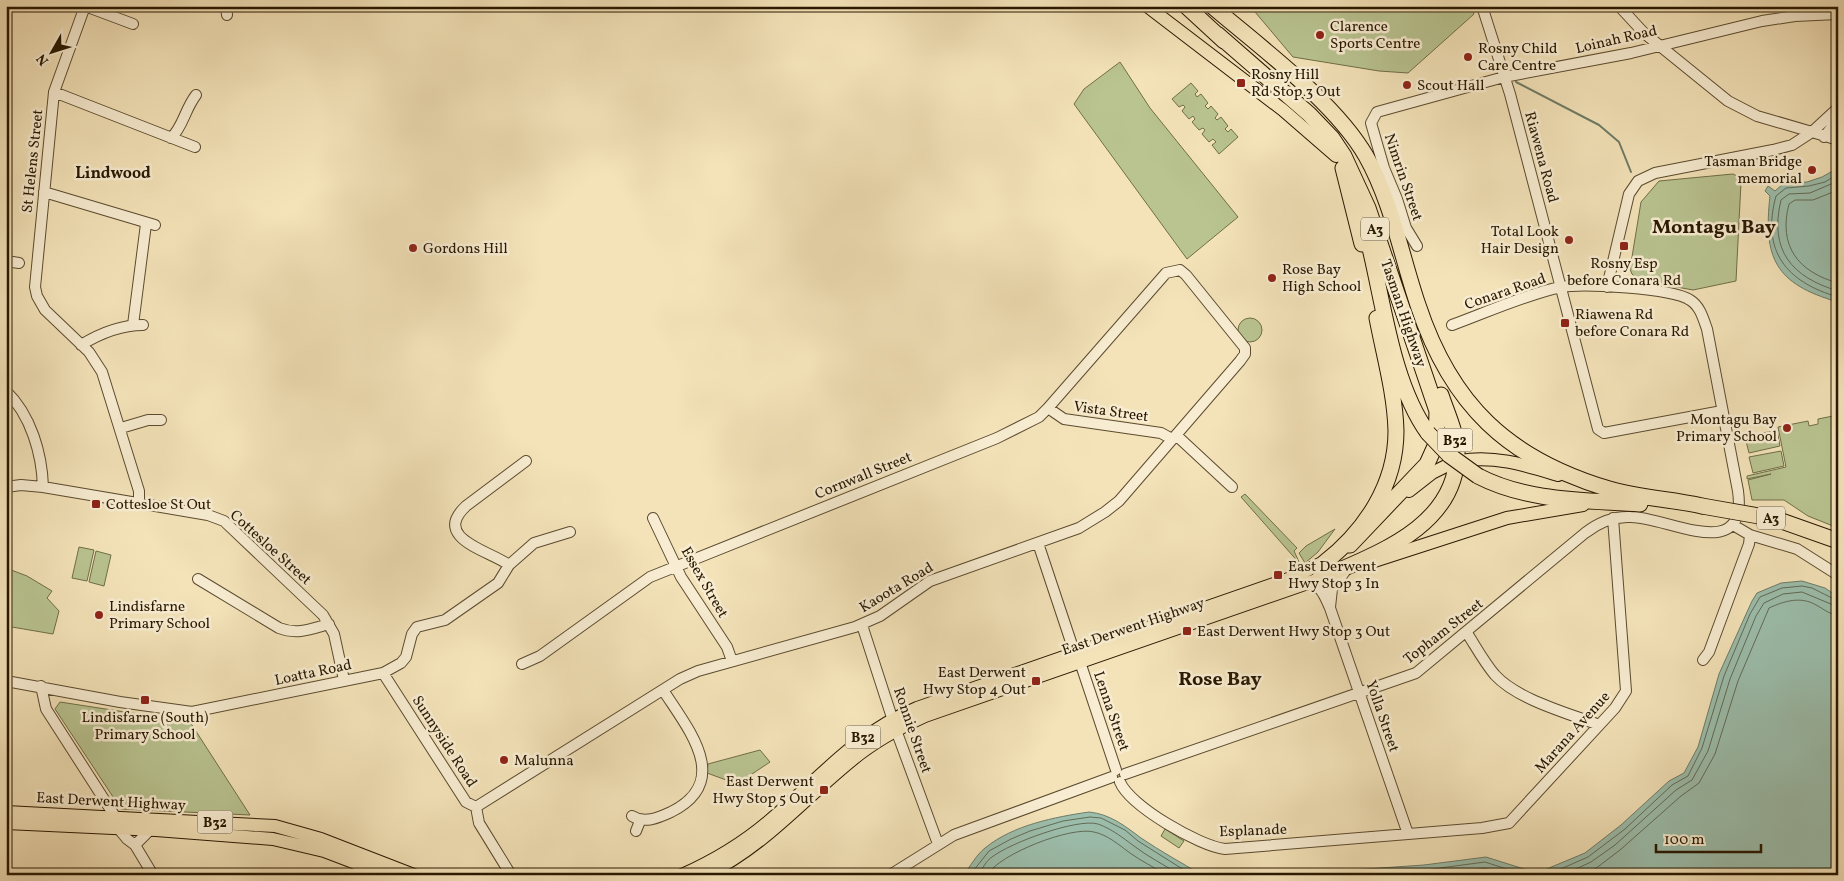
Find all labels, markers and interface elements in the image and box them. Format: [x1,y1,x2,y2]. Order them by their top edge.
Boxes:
place label: Clarence Sports Centre [1330,17,1420,55]
street label: Loinah Road [1573,21,1659,60]
north arrow [28,28,78,78]
marker: Clarence Sports Centre [1314,29,1326,41]
place label: Rosny Child Care Centre [1478,39,1558,77]
text: N [32,49,54,69]
marker: Rosny Child Care Centre [1462,51,1474,63]
place label: Rosny Hill Rd Stop 3 Out [1251,65,1341,103]
place label: Scout Hall [1417,76,1484,97]
marker: Rosny Hill Rd Stop 3 Out [1235,77,1247,89]
marker: Scout Hall [1401,79,1413,91]
street label: St Helens Street [18,108,49,214]
street label: Riawena Road [1518,109,1563,205]
street label: Nimrin Street [1378,131,1427,224]
place label: Tasman Bridge memorial [1704,152,1802,190]
district label: Lindwood [75,163,151,185]
marker: Tasman Bridge memorial [1806,164,1818,176]
district label: Montagu Bay [1652,214,1776,242]
road number: A3 [1361,218,1389,240]
place label: Total Look Hair Design [1481,222,1559,260]
marker: Total Look Hair Design [1563,234,1575,246]
place label: Gordons Hill [423,239,508,260]
marker: Rosny Esp before Conara Rd [1618,240,1630,252]
marker: Gordons Hill [407,242,419,254]
place label: Rosny Esp before Conara Rd [1567,254,1681,292]
street label: Tasman Highway [1374,257,1431,370]
place label: Rose Bay High School [1282,260,1361,298]
street label: Conara Road [1462,269,1549,316]
marker: Rose Bay High School [1266,272,1278,284]
place label: Riawena Rd before Conara Rd [1575,305,1689,343]
marker: Riawena Rd before Conara Rd [1559,317,1571,329]
street label: Vista Street [1072,397,1150,428]
place label: Montagu Bay Primary School [1676,410,1777,448]
marker: Montagu Bay Primary School [1781,422,1793,434]
road number: B32 [1438,428,1472,452]
street label: Cornwall Street [812,447,915,505]
place label: Cottesloe St Out [106,495,211,516]
marker: Cottesloe St Out [90,498,102,510]
street label: Cottesloe Street [225,506,315,591]
road number: A3 [1757,506,1785,530]
street label: Essex Street [675,543,733,622]
place label: East Derwent Hwy Stop 3 In [1288,557,1380,595]
street label: Kaoota Road [856,558,938,619]
marker: East Derwent Hwy Stop 3 In [1272,569,1284,581]
street label: East Derwent Highway [1059,593,1208,662]
street label: Topham Street [1400,594,1488,670]
place label: Lindisfarne Primary School [109,597,210,635]
marker: Lindisfarne Primary School [93,609,105,621]
place label: East Derwent Hwy Stop 3 Out [1197,622,1390,643]
marker: East Derwent Hwy Stop 3 Out [1181,625,1193,637]
street label: Loatta Road [273,655,354,692]
place label: East Derwent Hwy Stop 4 Out [923,663,1026,701]
district label: Rose Bay [1178,666,1262,694]
street label: Lenna Street [1087,669,1134,754]
marker: East Derwent Hwy Stop 4 Out [1030,675,1042,687]
street label: Yolla Street [1359,678,1404,755]
street label: Ronnie Street [887,685,936,776]
street label: Marana Avenue [1531,687,1616,779]
street label: Sunnyside Road [406,692,481,792]
marker: Lindisfarne (South) Primary School [139,694,151,706]
place label: Lindisfarne (South) Primary School [82,708,208,746]
road number: B32 [846,726,880,749]
place label: Malunna [514,751,574,772]
marker: Malunna [498,754,510,766]
place label: East Derwent Hwy Stop 5 Out [713,772,814,810]
marker: East Derwent Hwy Stop 5 Out [818,784,830,796]
street label: East Derwent Highway [36,788,186,817]
road number: B32 [198,810,232,834]
street label: Esplanade [1219,820,1287,843]
scale bar [1656,821,1762,853]
text: 100 m [1664,830,1704,851]

